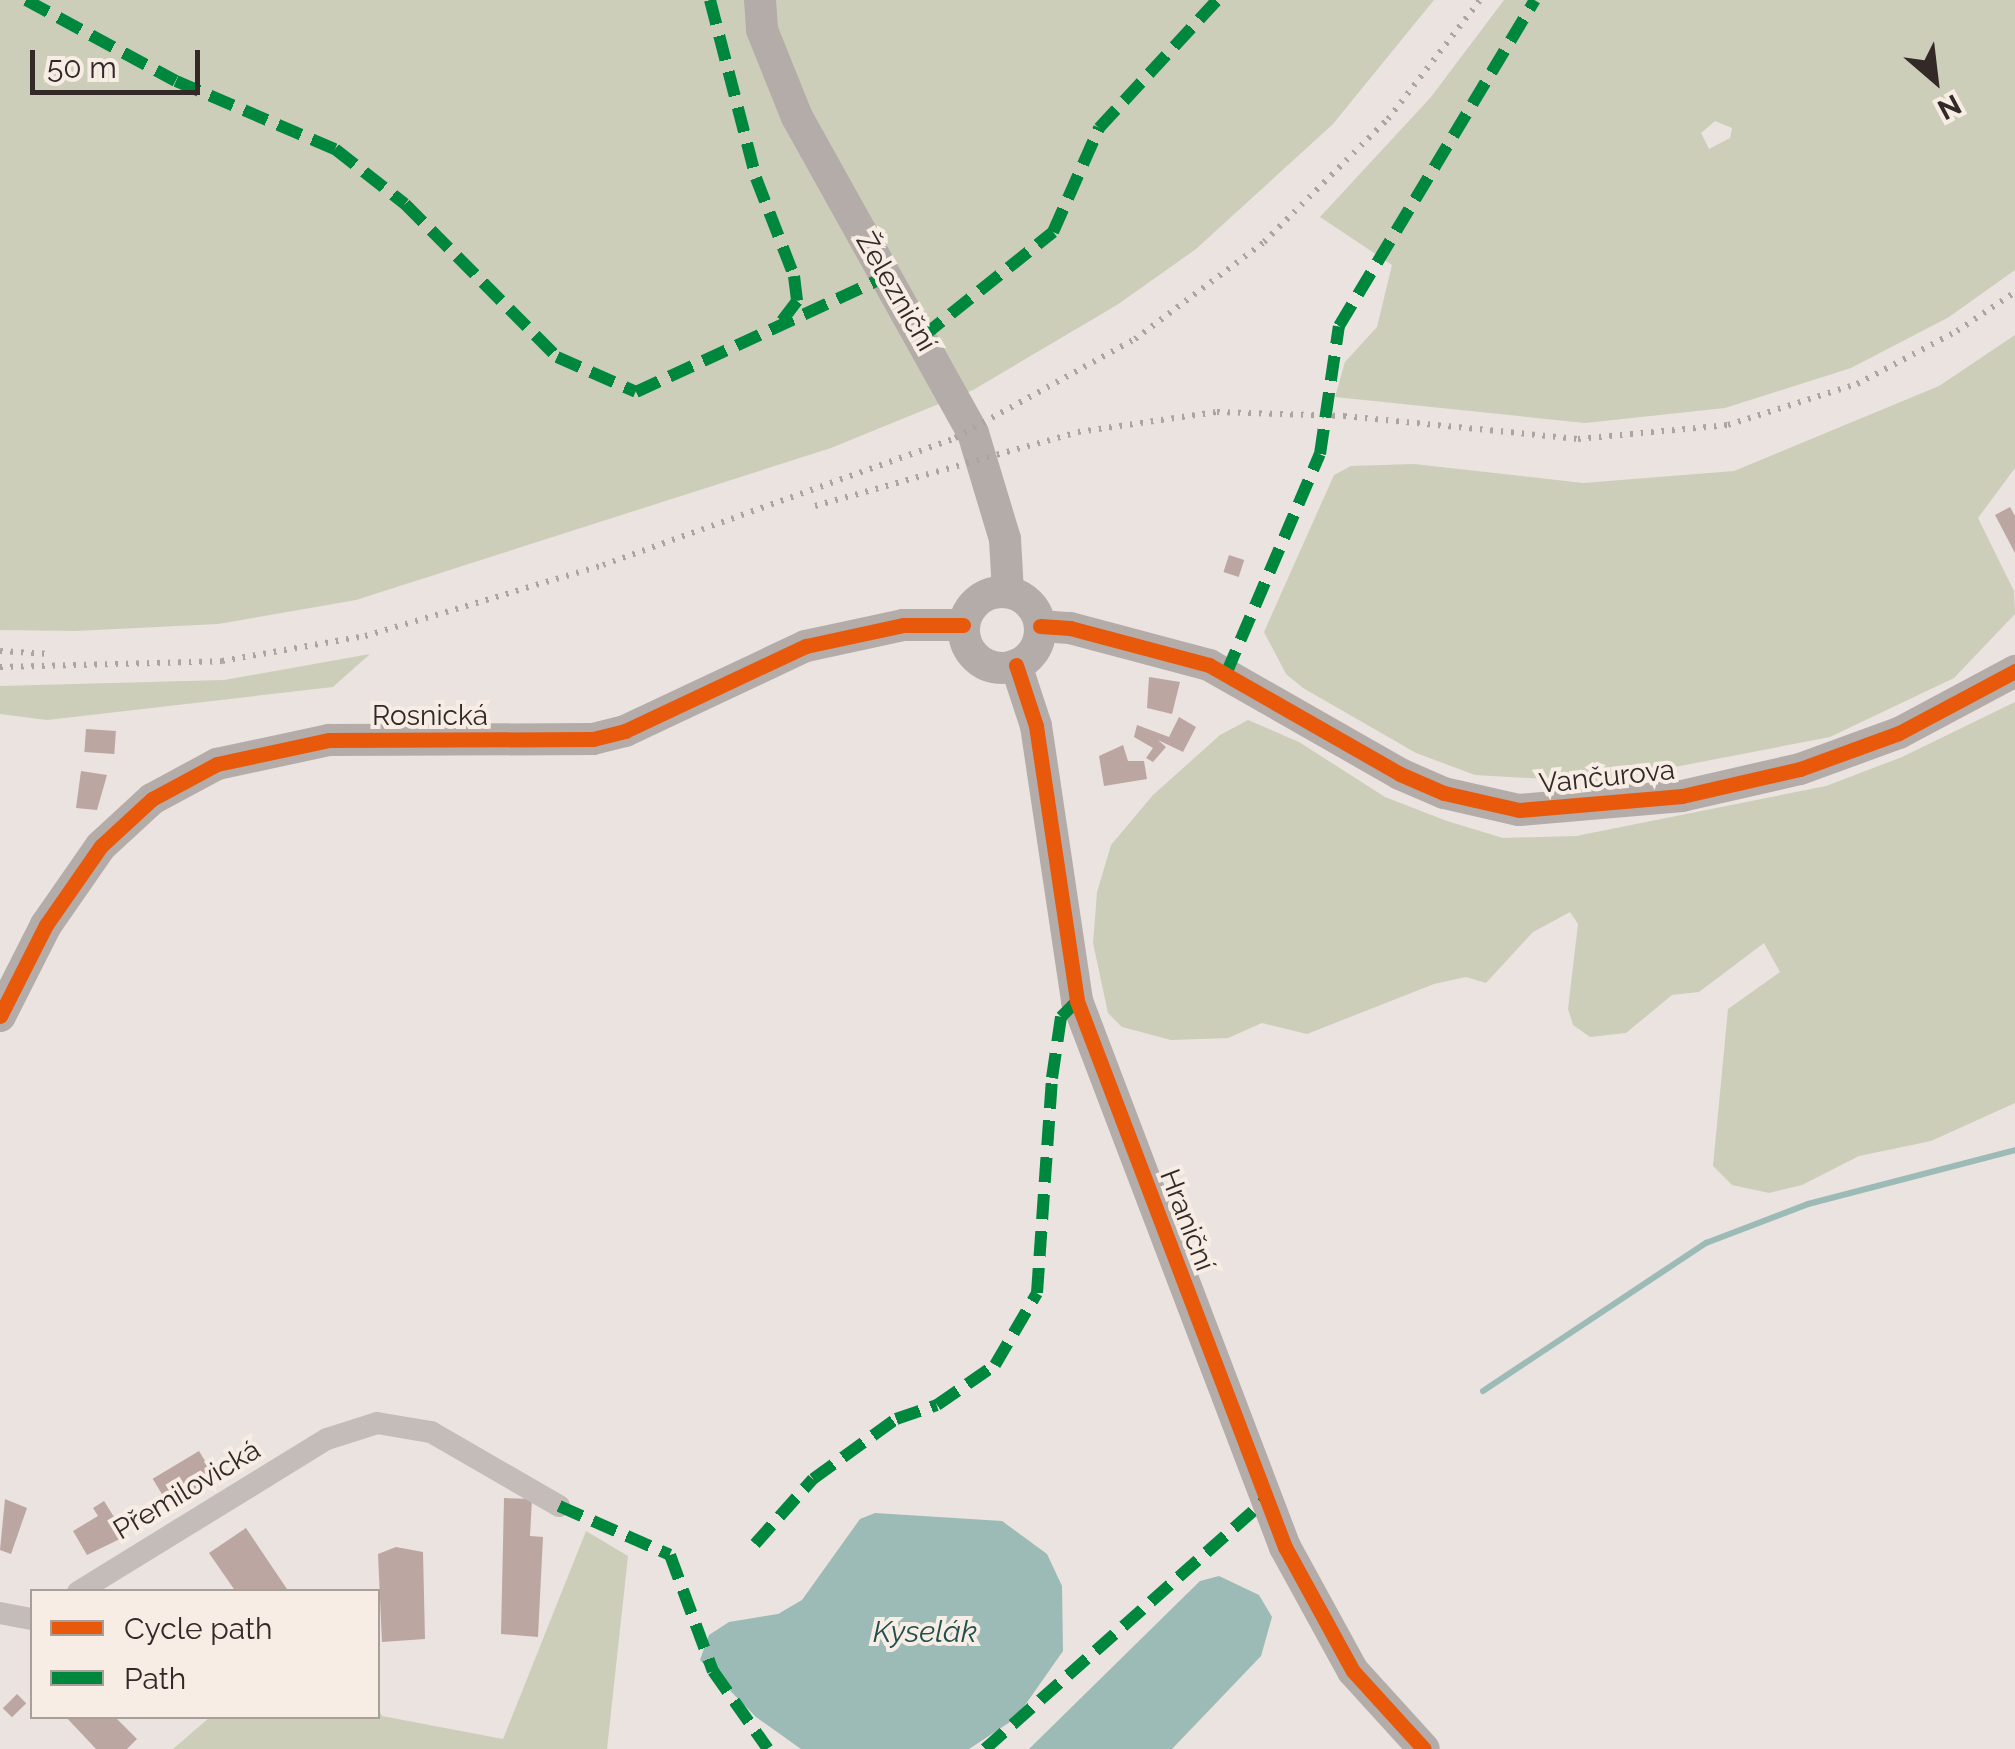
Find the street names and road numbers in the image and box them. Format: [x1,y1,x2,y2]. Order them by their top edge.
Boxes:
street label: Železniční [849,227,943,357]
street label: Rosnická [372,699,488,733]
street label: Vančurova [1537,753,1677,801]
street label: Hraniční [1152,1165,1222,1275]
street label: Přemilovická [108,1433,266,1547]

